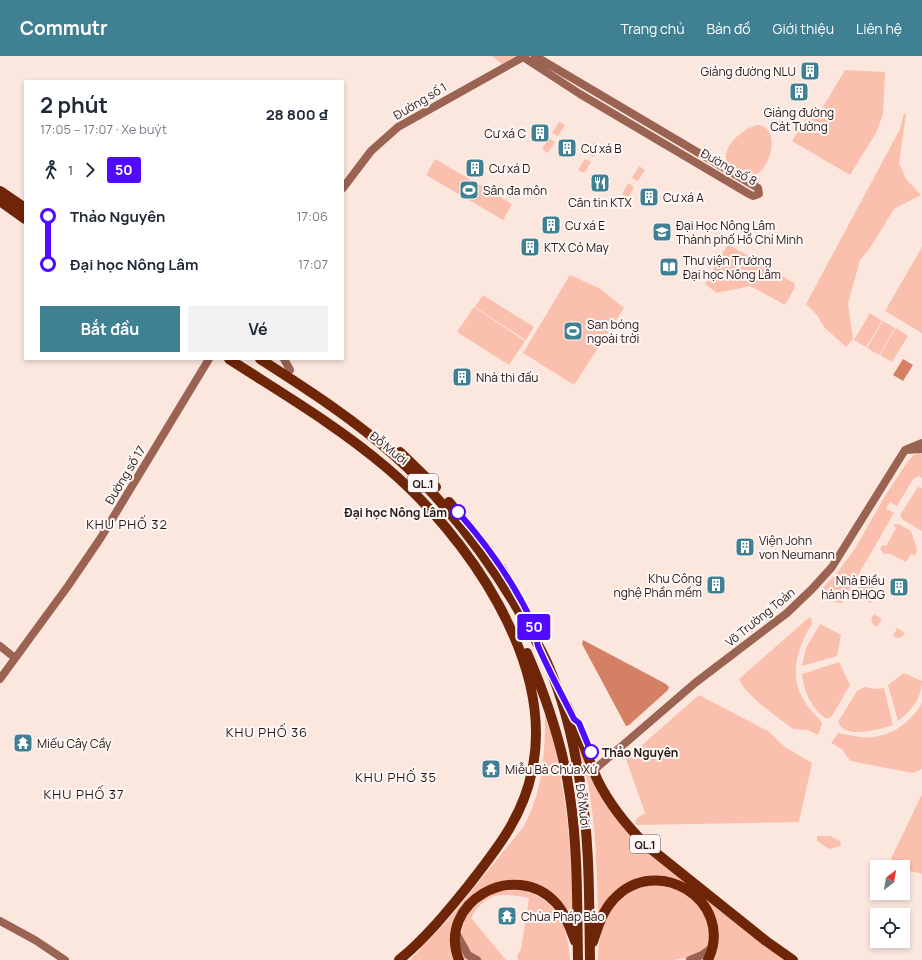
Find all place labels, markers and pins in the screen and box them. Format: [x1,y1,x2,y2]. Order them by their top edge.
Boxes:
building icon: Giảng đường NLU [799,60,821,82]
place label: Giảng đường NLU [700,63,796,80]
building icon: Giảng đường Cát Tường [788,81,810,103]
place label: Giảng đường Cát Tường [764,104,834,135]
building icon: Cư xá C [529,122,551,144]
place label: Cư xá C [484,125,526,142]
building icon: Cư xá B [556,137,578,159]
place label: Cư xá B [581,140,622,157]
building icon: Cư xá D [464,157,486,179]
place label: Cư xá D [489,160,530,177]
restaurant icon: Căn tin KTX [589,172,611,194]
sports icon: Sân đa môn [458,179,480,201]
place label: Sân đa môn [483,182,547,199]
building icon: Cư xá A [638,186,660,208]
place label: Cư xá A [663,189,704,206]
place label: Căn tin KTX [568,194,632,211]
building icon: Cư xá E [540,214,562,236]
place label: Cư xá E [565,217,605,234]
place label: Đại Học Nông Lâm Thành phố Hồ Chí Minh [676,217,803,248]
school or university icon: Đại Học Nông Lâm Thành phố Hồ Chí Minh [651,221,673,243]
building icon: KTX Cỏ May [519,236,541,258]
place label: KTX Cỏ May [544,239,609,256]
place label: Thư viện Trường Đại học Nông Lâm [683,252,781,283]
library icon: Thư viện Trường Đại học Nông Lâm [658,256,680,278]
place label: San bóng ngoài trời [587,316,639,347]
sports icon: San bóng ngoài trời [562,320,584,342]
building icon: Nhà thi đấu [451,366,473,388]
place label: Nhà thi đấu [476,369,538,386]
place label: Đại học Nông Lâm [344,504,447,521]
marker: Đại học Nông Lâm [450,504,466,520]
place label: Viện John von Neumann [759,532,835,563]
building icon: Viện John von Neumann [734,536,756,558]
place label: Khu Công nghệ Phần mềm [614,570,702,601]
place label: Nhà Điều hành ĐHQG [821,572,886,603]
building icon: Khu Công nghệ Phần mềm [705,574,727,596]
building icon: Nhà Điều hành ĐHQG [888,576,910,598]
temple icon: Miếu Cây Cầy [12,732,34,754]
place label: Miếu Cây Cầy [37,735,112,752]
marker: Thảo Nguyên [583,744,599,760]
place label: Thảo Nguyên [602,744,678,761]
temple icon: Miễu Bà Chúa Xứ [480,758,502,780]
place label: Miễu Bà Chúa Xứ [505,761,598,778]
temple icon: Chùa Pháp Bảo [496,905,518,927]
place label: Chùa Pháp Bảo [521,908,605,925]

